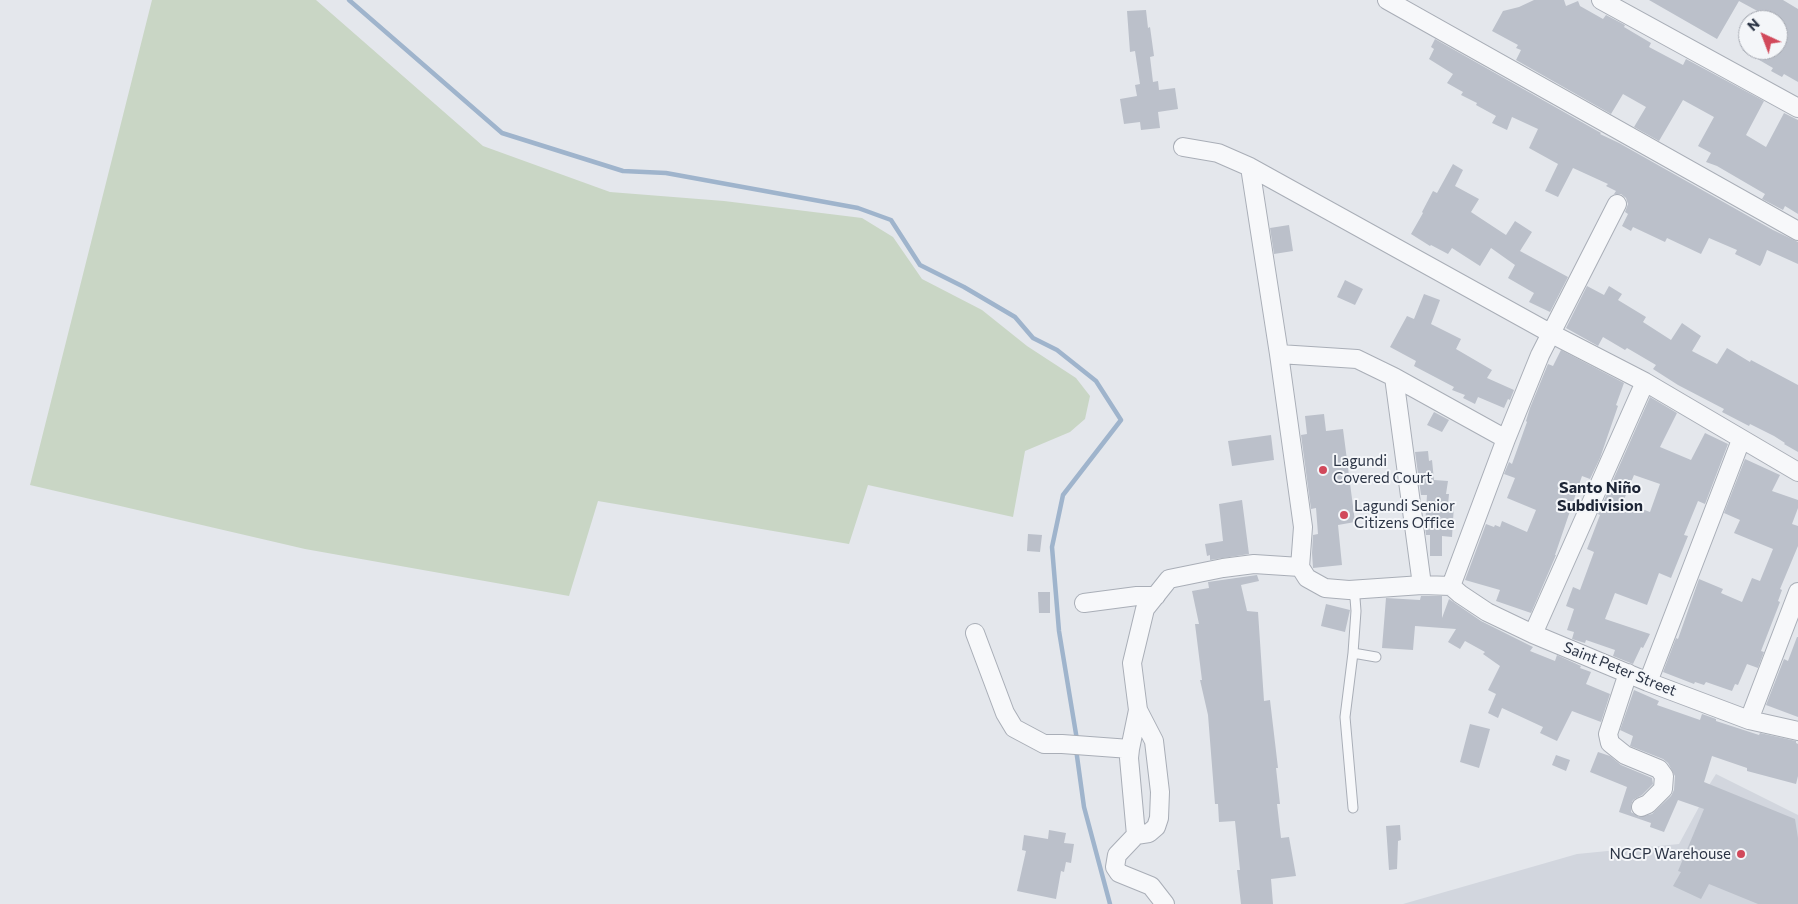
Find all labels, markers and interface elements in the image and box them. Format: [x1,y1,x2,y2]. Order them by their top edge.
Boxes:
north arrow [1738,10,1788,60]
text: N [1743,15,1763,34]
place label: Lagundi Covered Court [1333,452,1432,487]
marker: Lagundi Covered Court [1317,464,1329,476]
district label: Santo Niño Subdivision [1557,478,1643,516]
place label: Lagundi Senior Citizens Office [1354,497,1455,532]
marker: Lagundi Senior Citizens Office [1338,509,1350,521]
street label: Saint Peter Street [1561,638,1679,700]
place label: NGCP Warehouse [1609,845,1731,863]
marker: NGCP Warehouse [1735,848,1747,860]

